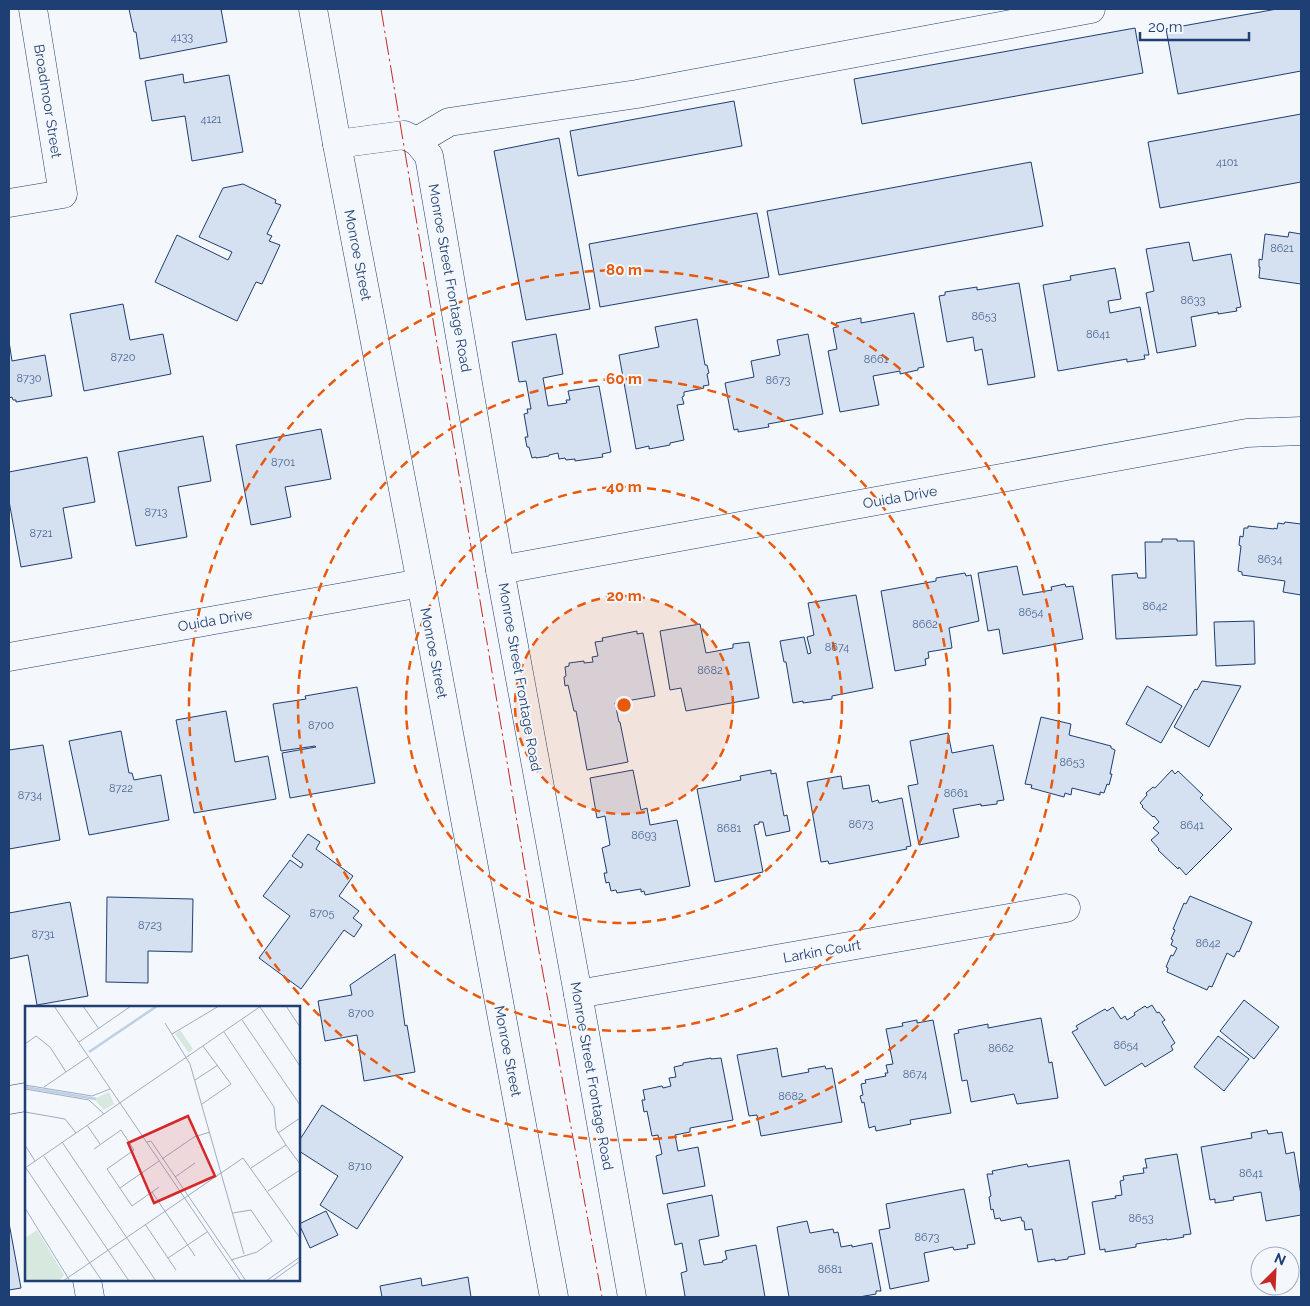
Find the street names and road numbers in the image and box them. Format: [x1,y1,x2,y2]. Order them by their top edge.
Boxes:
street label: Broadmoor Street [31,43,65,159]
street label: Monroe Street Frontage Road [426,183,474,373]
street label: Monroe Street [341,208,375,302]
street label: Ouida Drive [862,483,938,511]
street label: Monroe Street Frontage Road [496,582,544,772]
street label: Ouida Drive [177,606,253,634]
street label: Monroe Street [417,606,451,700]
street label: Larkin Court [782,936,862,966]
street label: Monroe Street Frontage Road [568,981,616,1171]
street label: Monroe Street [491,1004,525,1098]

